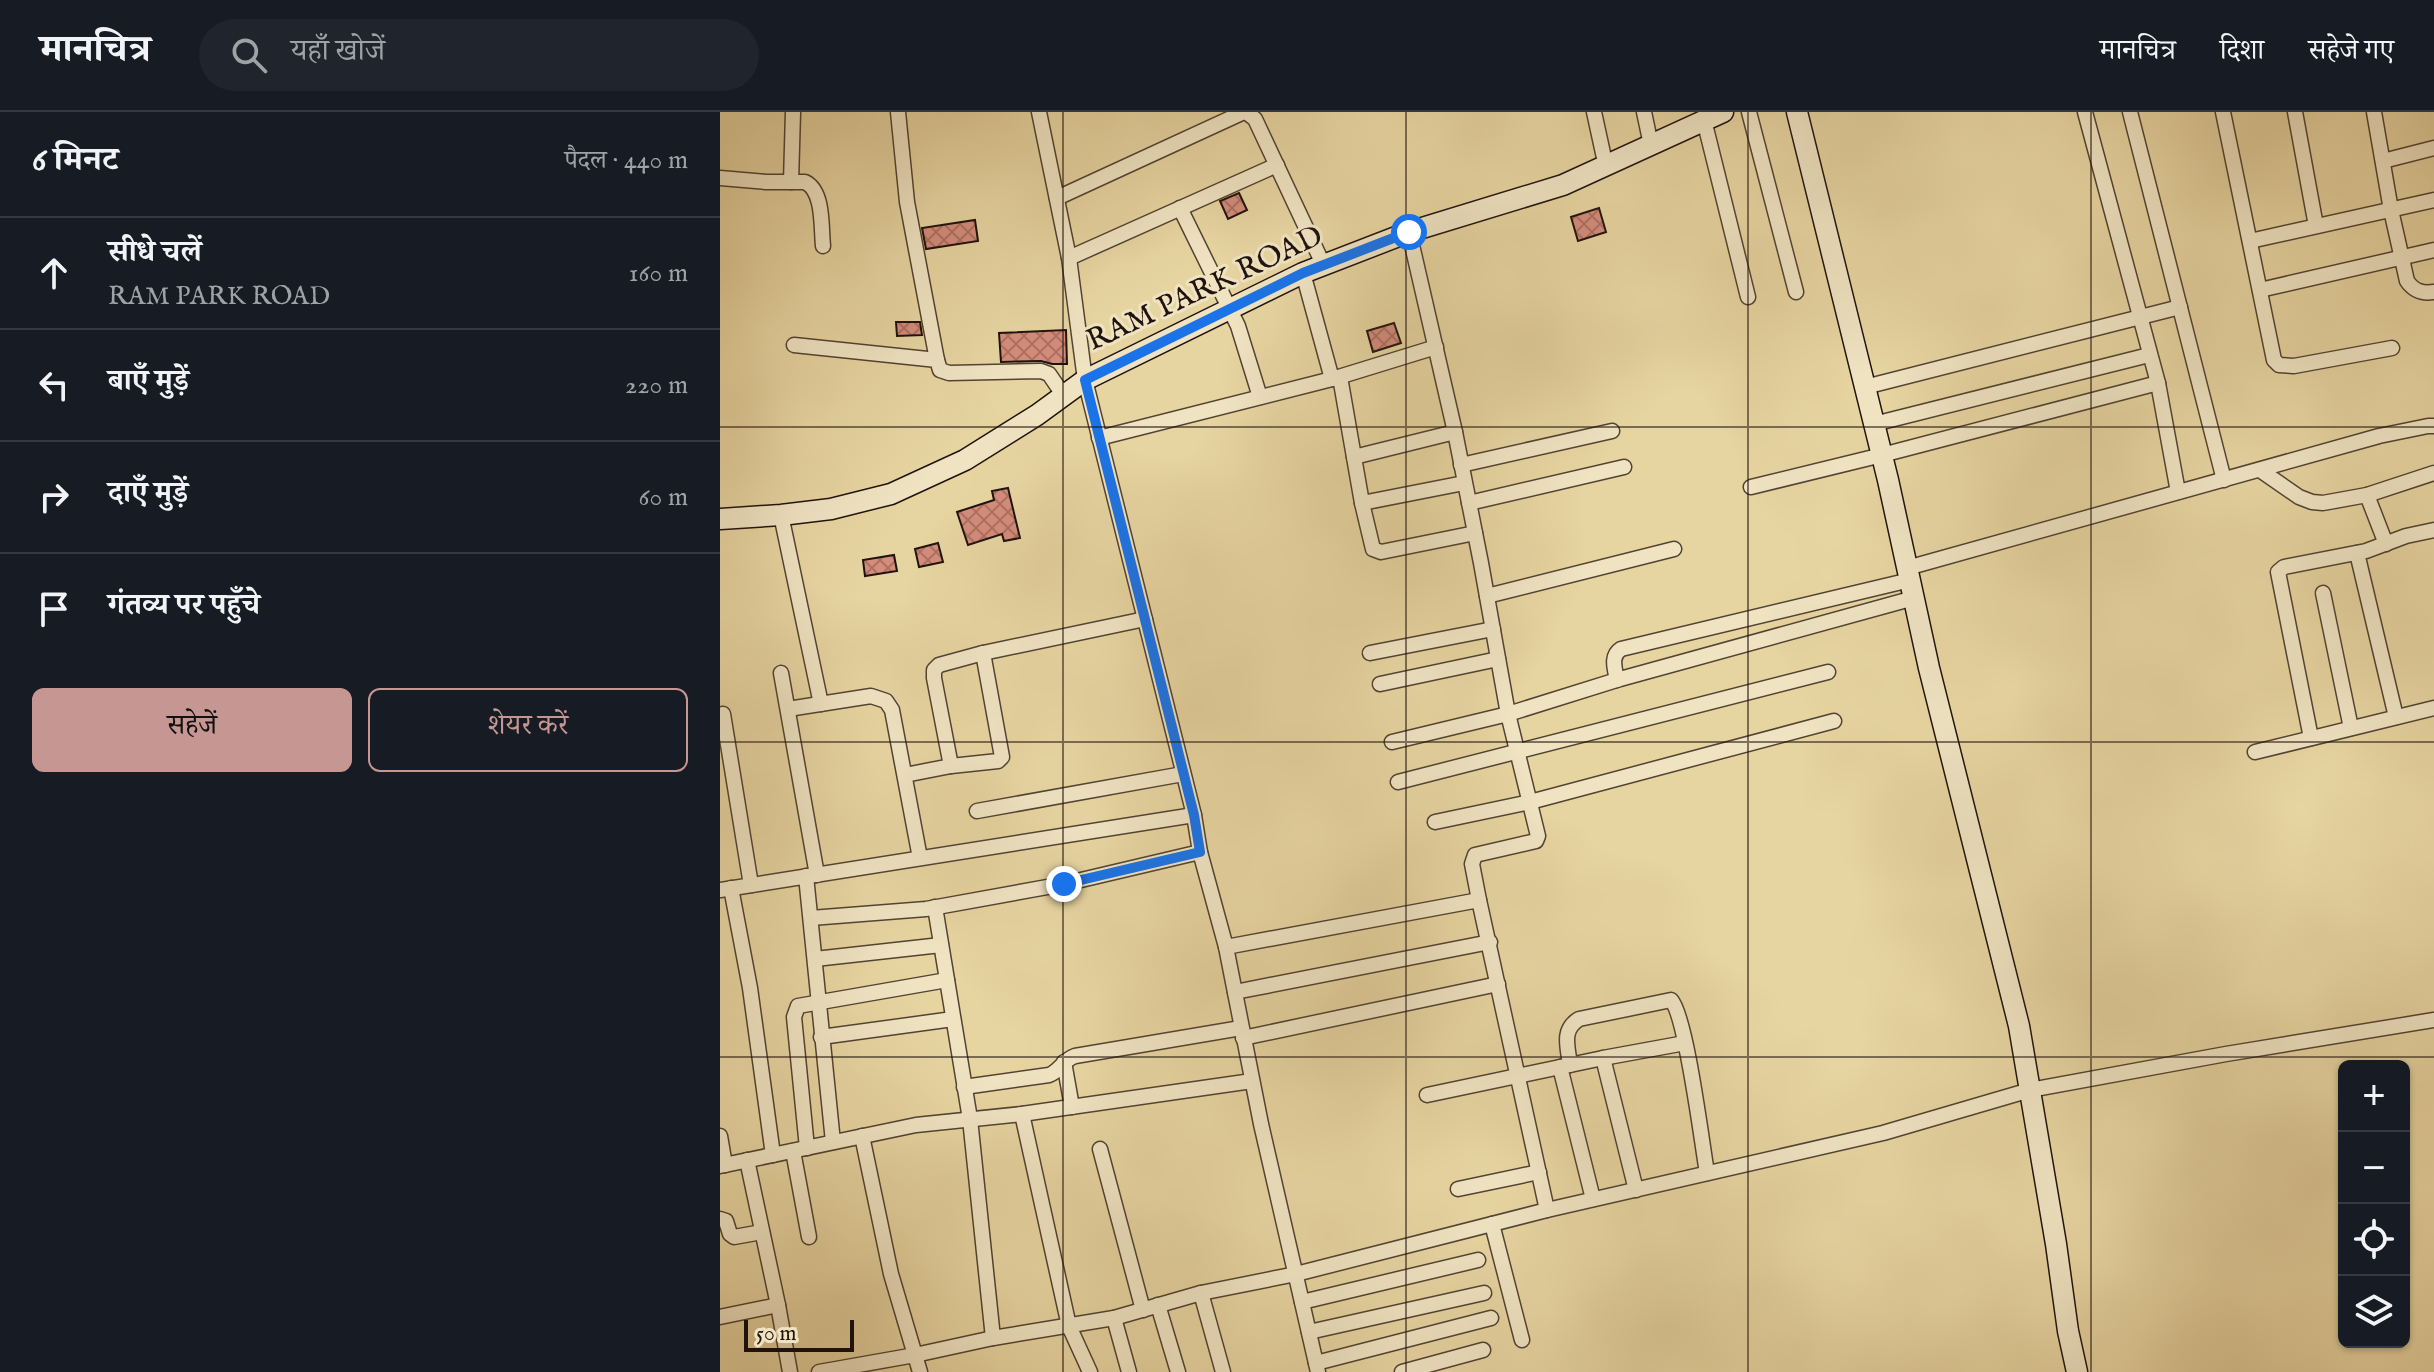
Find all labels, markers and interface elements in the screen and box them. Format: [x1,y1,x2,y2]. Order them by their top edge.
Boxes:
search box [199,19,759,91]
text: मानचित्र [40,27,151,75]
icon: search [227,33,271,77]
text: यहाँ खोजें [291,33,385,71]
text: मानचित्र [2100,34,2176,69]
text: दिशा [2220,34,2264,69]
text: सहेजे गए [2308,34,2394,69]
text: 6 मिनट [32,139,118,182]
text: पैदल · 440 m [564,144,688,177]
route start [1391,214,1427,250]
street label: RAM PARK ROAD [1081,218,1329,360]
text: सीधे चलें [108,234,202,272]
icon: ahead [32,251,76,295]
text: 160 m [629,257,688,290]
text: RAM PARK ROAD [108,280,330,313]
icon: left [32,363,76,407]
text: बाएँ मुड़ें [108,363,189,401]
text: 220 m [625,369,688,402]
icon: right [32,475,76,519]
text: दाएँ मुड़ें [108,475,188,513]
text: 60 m [639,481,688,514]
icon: arrive [32,587,76,631]
text: गंतव्य पर पहुँचे [108,587,260,625]
button: सहेजें [32,688,352,772]
button: शेयर करें [368,688,688,772]
route end [1046,866,1082,902]
map controls [2338,1060,2410,1348]
button: + [2338,1060,2410,1132]
button: − [2338,1132,2410,1204]
button: locate [2338,1204,2410,1276]
button: layers [2338,1276,2410,1348]
scale bar [744,1316,854,1352]
text: 50 m [756,1320,797,1348]

